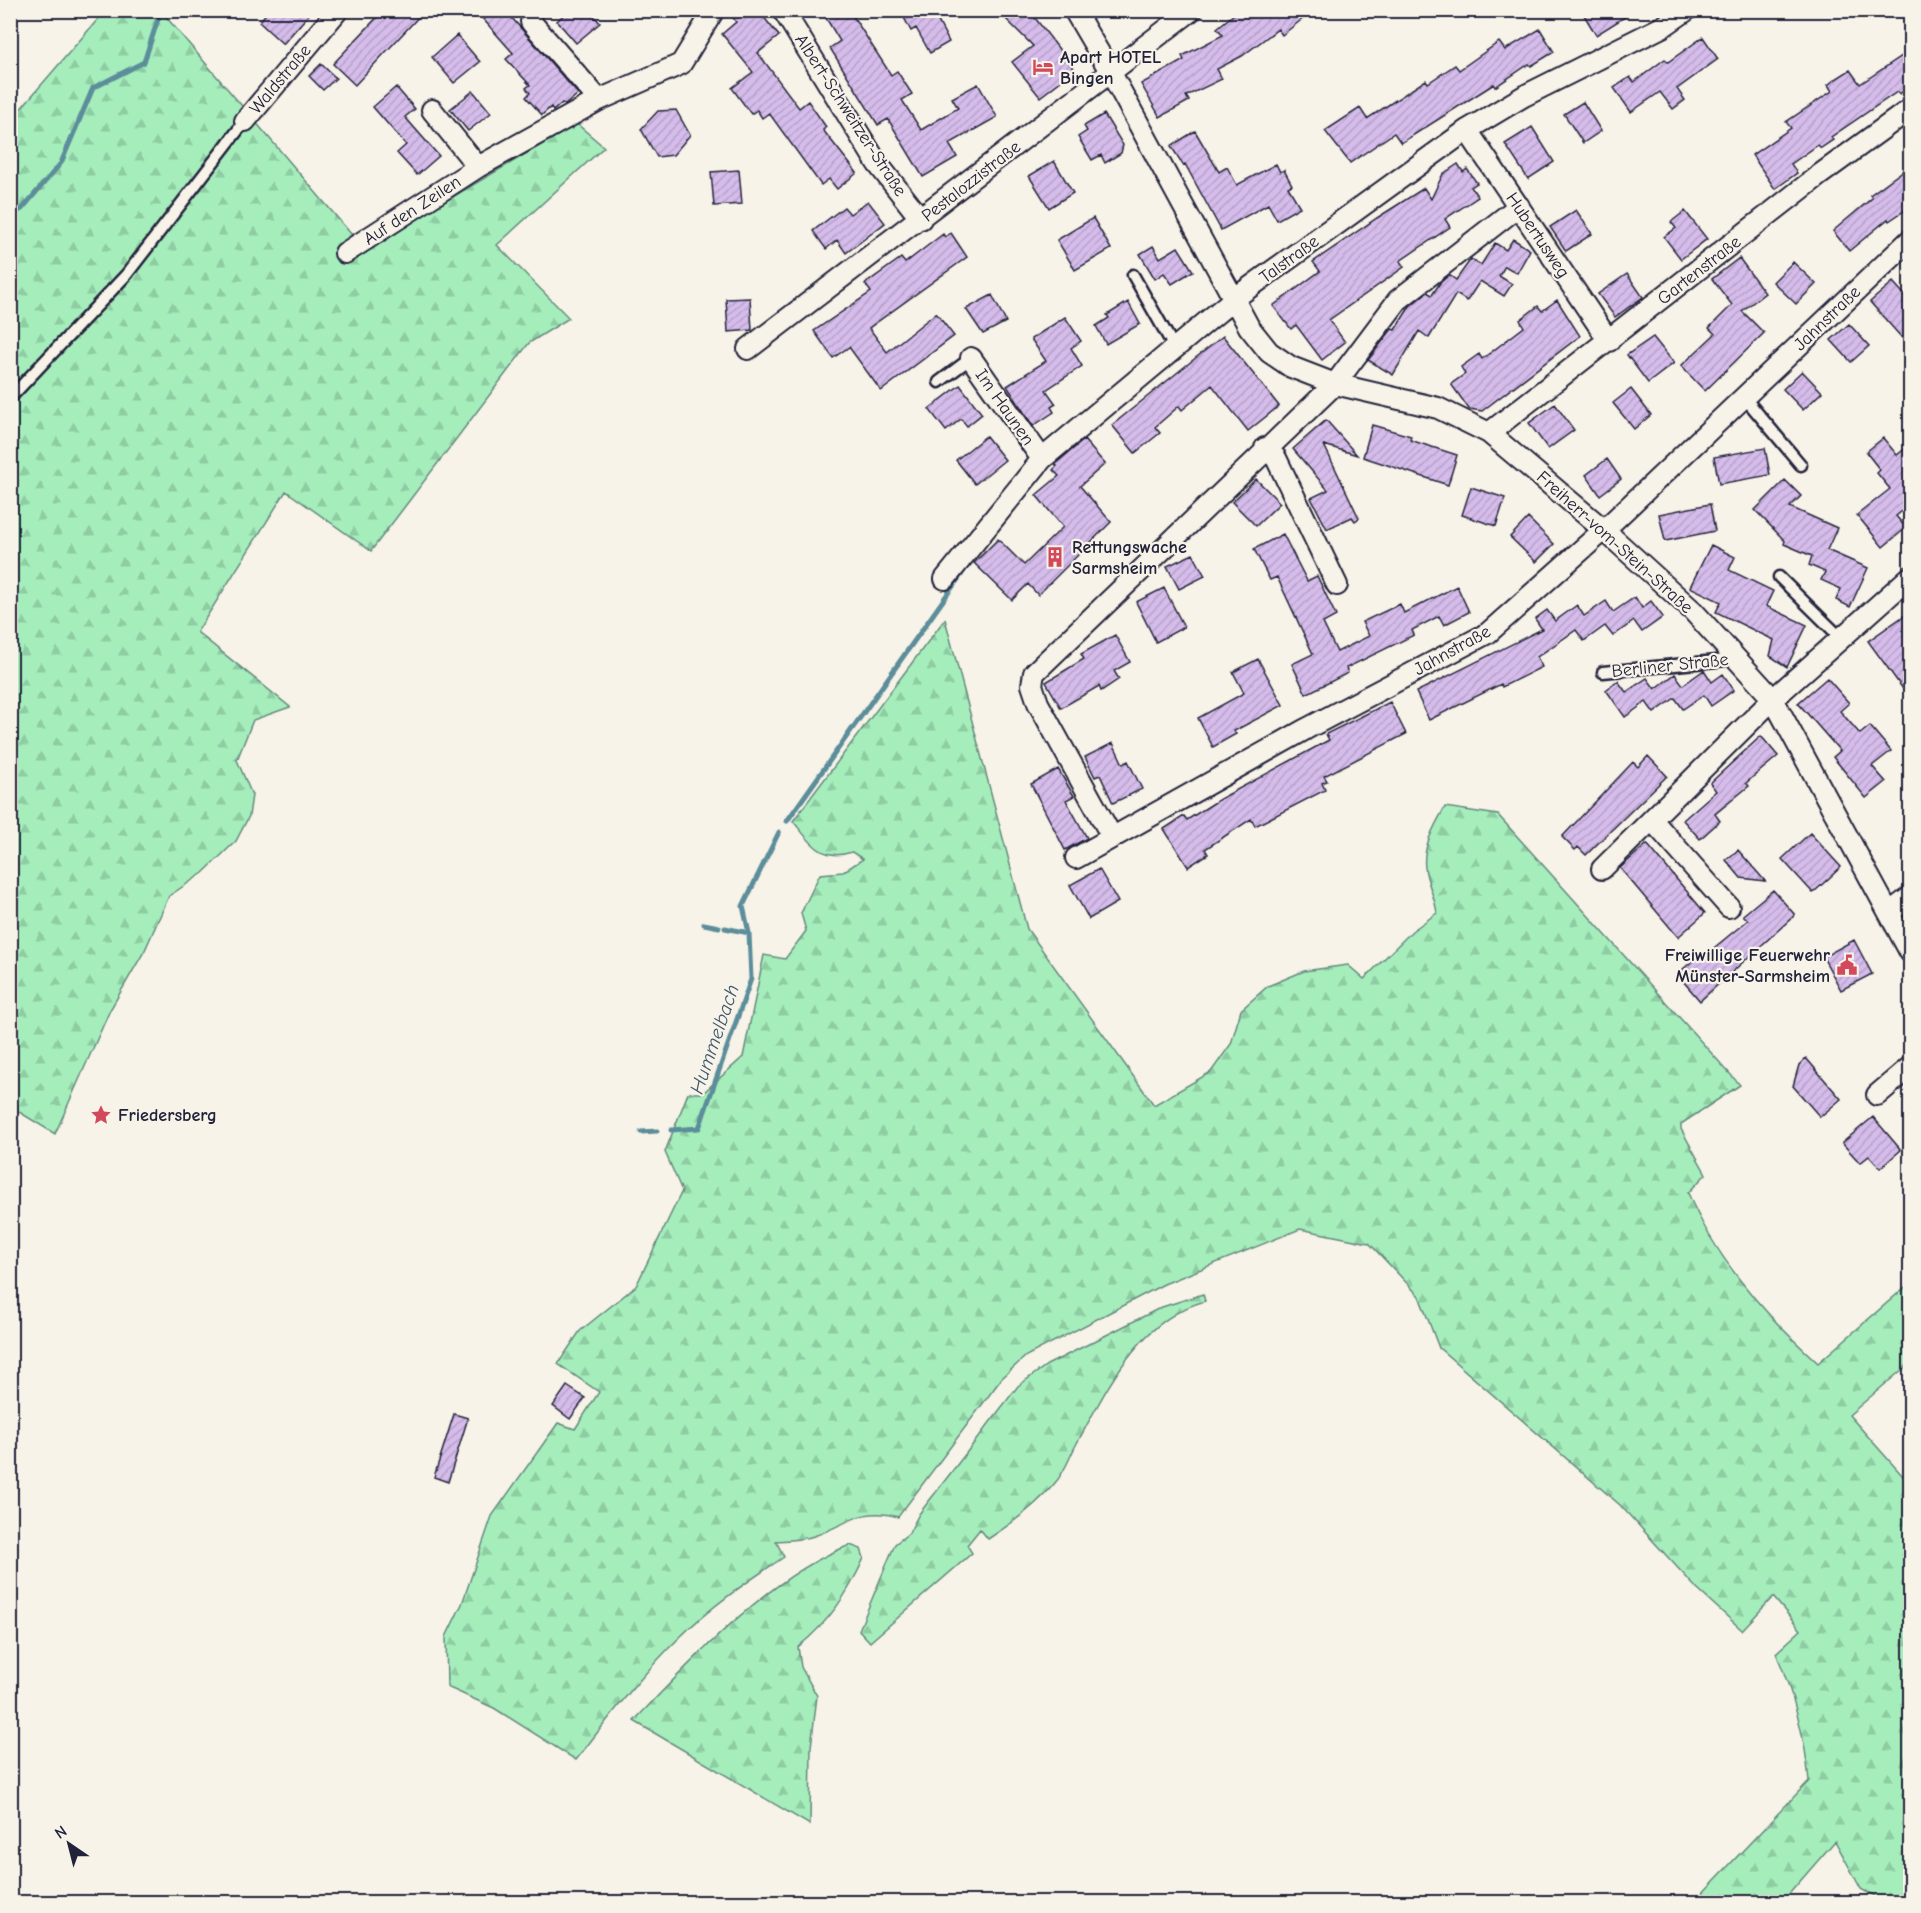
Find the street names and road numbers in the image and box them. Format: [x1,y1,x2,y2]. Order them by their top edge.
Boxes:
street label: Albert-Schweitzer-Straße [790,30,911,200]
street label: Waldstraße [245,40,316,118]
street label: Pestalozzistraße [918,136,1025,226]
street label: Auf den Zeilen [360,171,465,250]
street label: Hubertusweg [1501,188,1574,282]
street label: Talstraße [1256,231,1323,288]
street label: Gartenstraße [1653,231,1745,309]
street label: Jahnstraße [1790,282,1865,355]
street label: Im Haunen [971,365,1039,450]
street label: Freiherr-vom-Stein-Straße [1532,467,1697,618]
street label: Jahnstraße [1410,621,1494,680]
street label: Berliner Straße [1611,649,1729,682]

